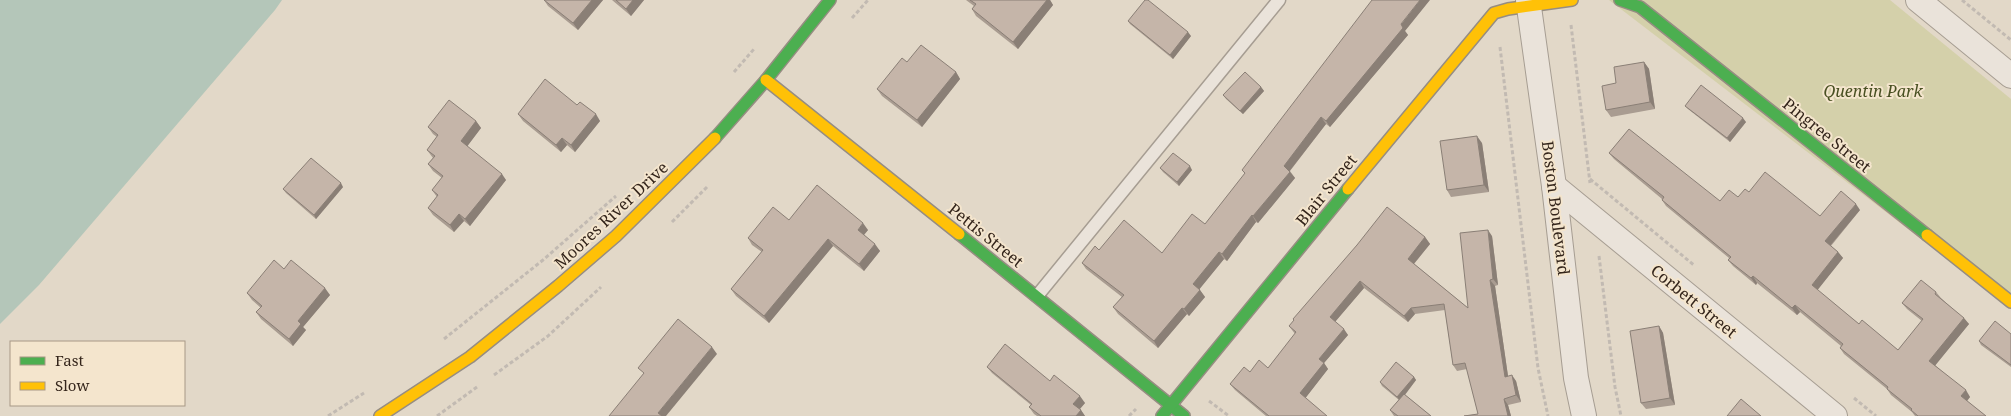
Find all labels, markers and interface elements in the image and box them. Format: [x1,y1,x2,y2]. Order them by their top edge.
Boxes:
park label: Quentin Park [1823,80,1923,102]
street label: Pingree Street [1778,93,1876,177]
street label: Boston Boulevard [1537,140,1575,277]
street label: Blair Street [1290,149,1362,230]
street label: Moores River Drive [549,156,673,274]
street label: Pettis Street [944,198,1028,272]
street label: Corbett Street [1646,259,1742,343]
legend [10,341,185,406]
text: Fast [55,350,84,370]
text: Slow [55,375,89,395]

